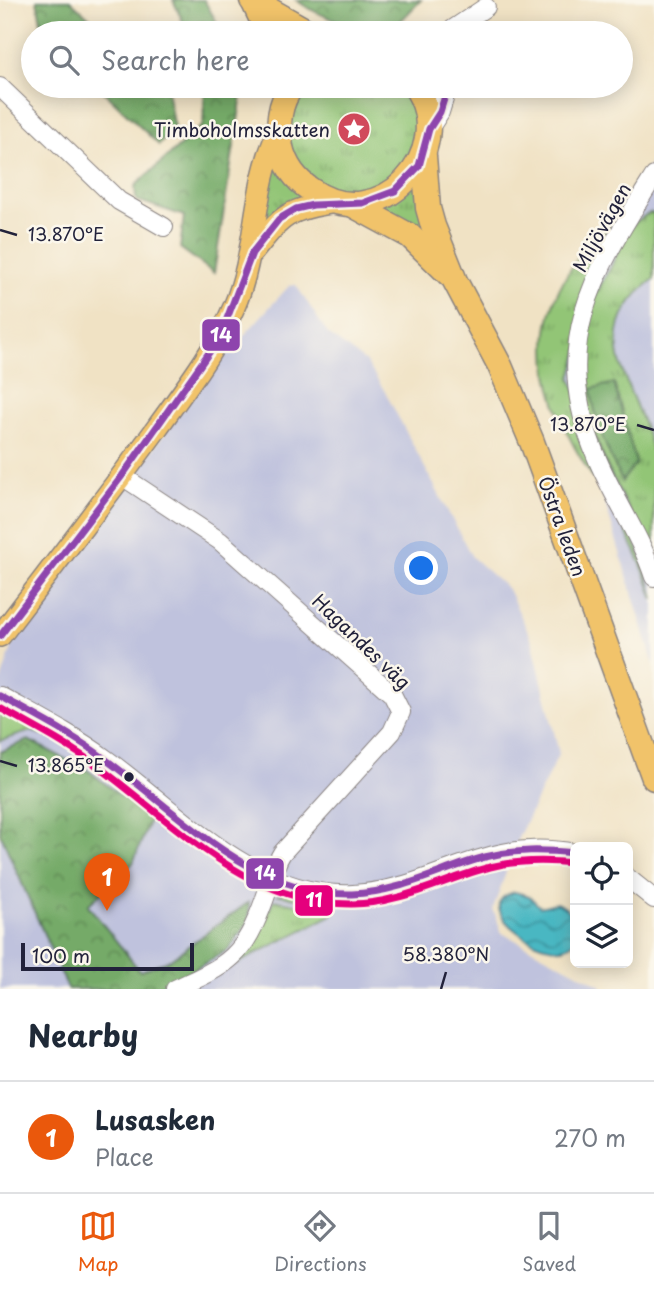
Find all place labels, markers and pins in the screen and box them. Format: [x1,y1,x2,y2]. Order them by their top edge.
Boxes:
place icon: Timboholmsskatten [335,110,373,148]
place label: Timboholmsskatten [154,115,330,143]
unlabelled marker [122,770,136,784]
pin: 1 [84,853,130,911]

